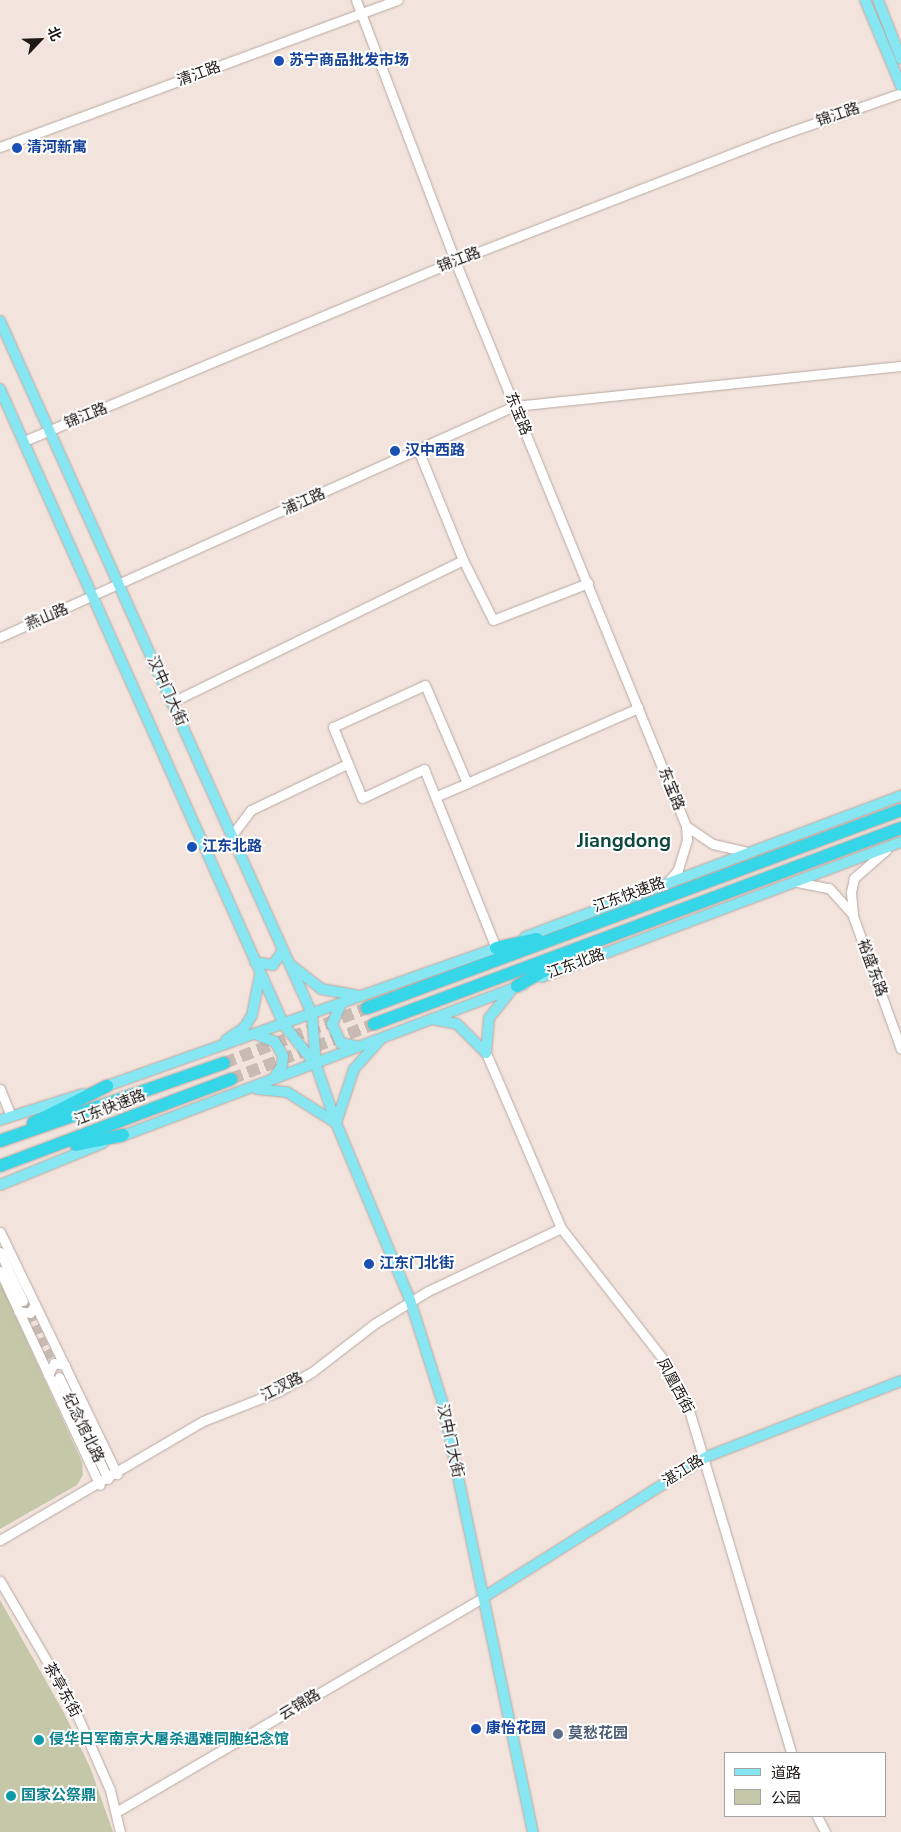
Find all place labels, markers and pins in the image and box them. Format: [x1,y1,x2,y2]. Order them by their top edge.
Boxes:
place label: 苏宁商品批发市场 [289,52,409,70]
marker: 苏宁商品批发市场 [273,55,285,67]
place label: 清河新寓 [27,139,87,157]
marker: 清河新寓 [11,142,23,154]
place label: 汉中西路 [405,442,465,460]
marker: 汉中西路 [389,445,401,457]
place label: 江东北路 [202,838,262,856]
marker: 江东北路 [186,841,198,853]
place label: 江东门北街 [379,1255,454,1273]
marker: 江东门北街 [363,1258,375,1270]
place label: 康怡花园 [486,1720,546,1738]
marker: 康怡花园 [470,1723,482,1735]
place label: 莫愁花园 [568,1725,628,1743]
marker: 莫愁花园 [552,1728,564,1740]
place label: 侵华日军南京大屠杀遇难同胞纪念馆 [49,1731,289,1749]
marker: 侵华日军南京大屠杀遇难同胞纪念馆 [33,1734,45,1746]
place label: 国家公祭鼎 [21,1787,96,1805]
marker: 国家公祭鼎 [5,1790,17,1802]

